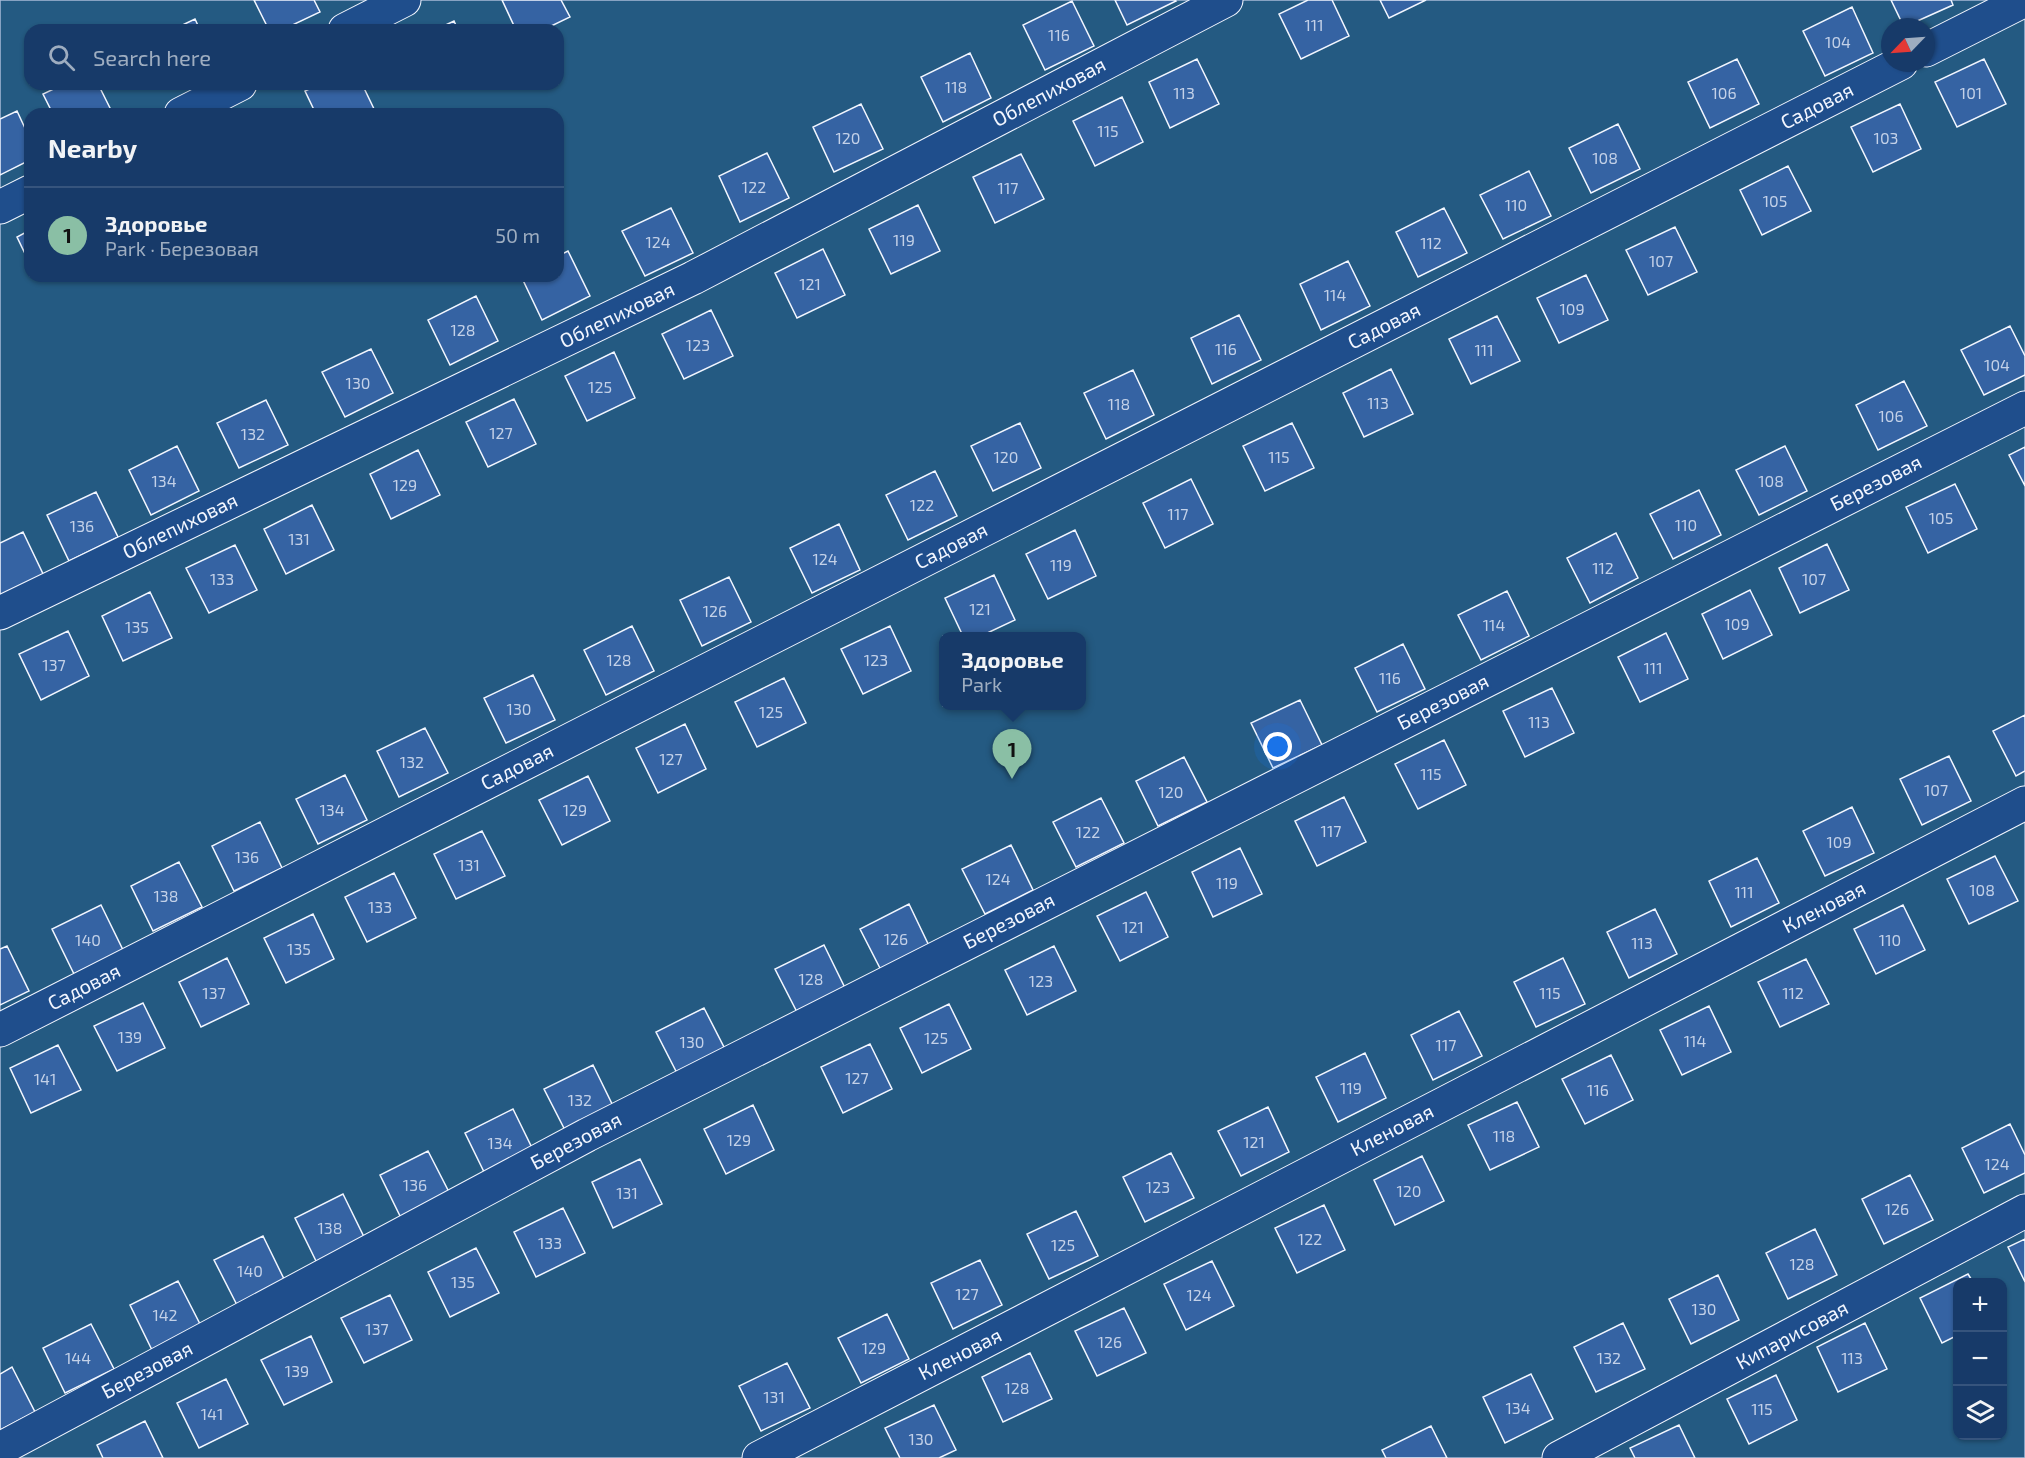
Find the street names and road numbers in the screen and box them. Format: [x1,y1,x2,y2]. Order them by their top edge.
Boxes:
street label: Облепиховая [988,51,1109,131]
street label: Садовая [1776,77,1857,134]
street label: Облепиховая [555,276,678,352]
street label: Садовая [1343,297,1424,354]
street label: Березовая [1826,449,1925,515]
street label: Облепиховая [118,487,241,563]
street label: Садовая [910,517,991,574]
street label: Березовая [1393,668,1492,734]
street label: Садовая [476,738,557,795]
street label: Кленовая [1778,875,1869,937]
street label: Березовая [959,887,1058,953]
street label: Садовая [43,958,124,1015]
street label: Кленовая [1346,1098,1437,1160]
street label: Березовая [526,1106,625,1174]
street label: Кипарисовая [1731,1294,1852,1374]
street label: Кленовая [914,1322,1005,1384]
street label: Березовая [97,1335,196,1403]

